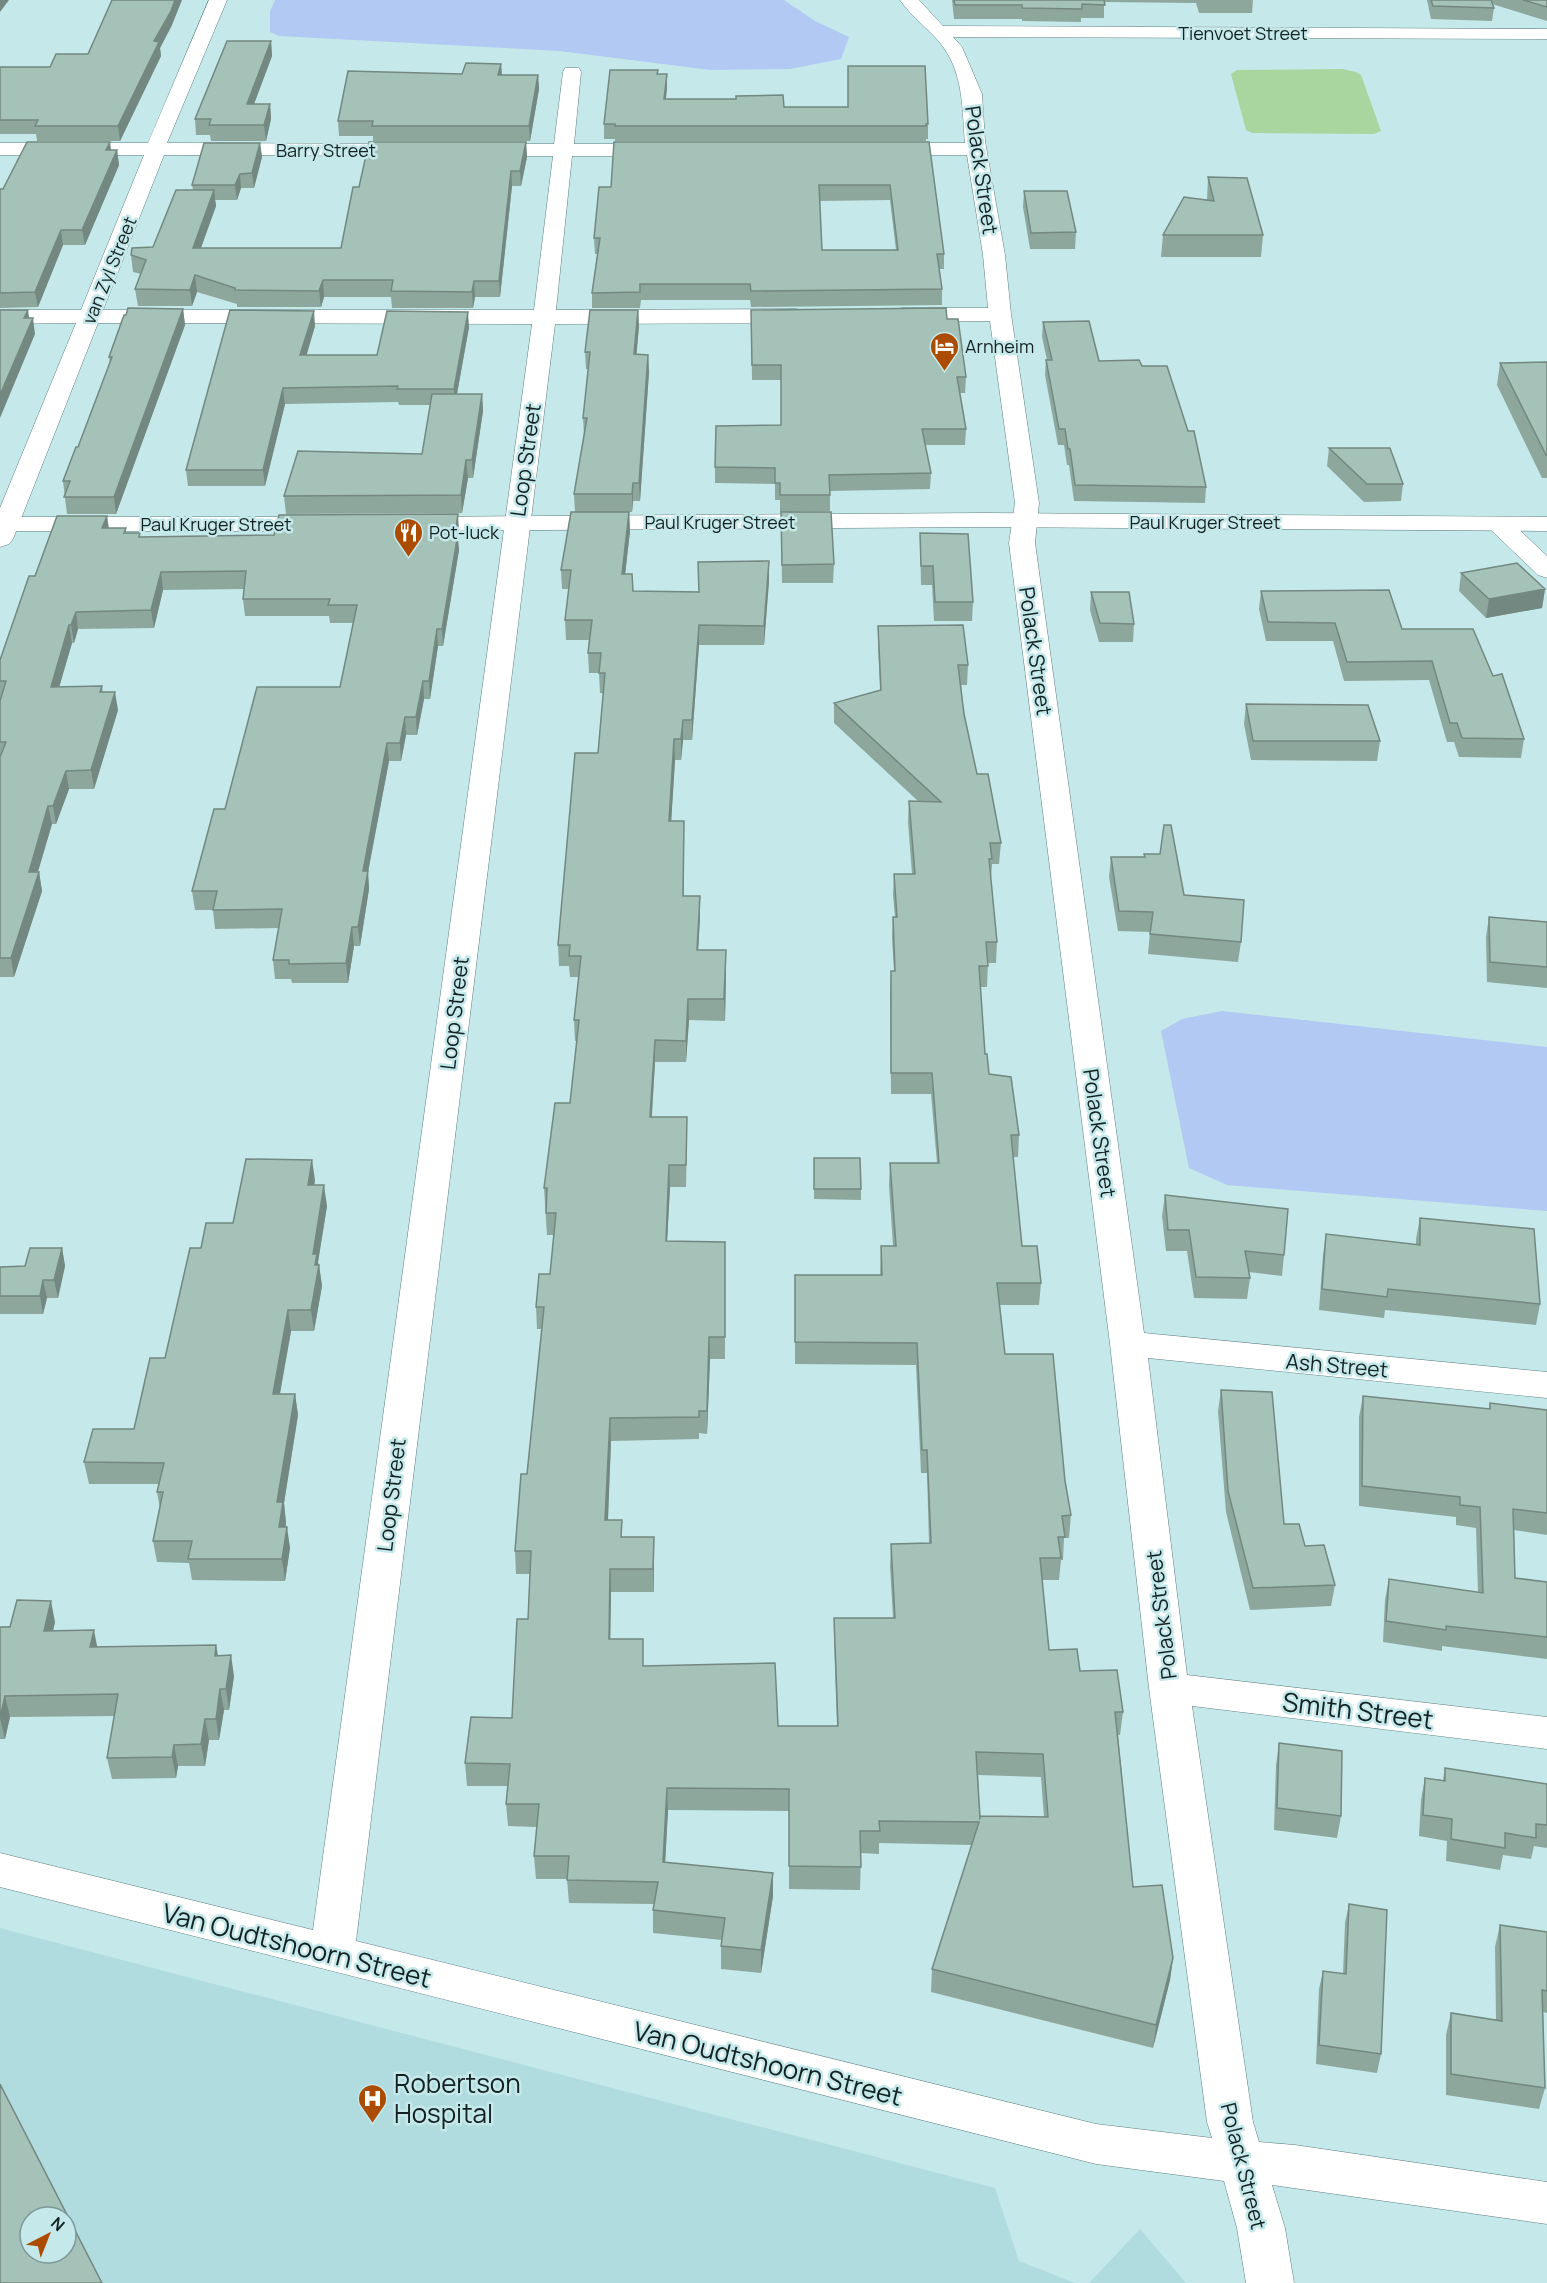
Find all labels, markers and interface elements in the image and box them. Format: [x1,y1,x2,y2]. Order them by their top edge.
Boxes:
street label: Tienvoet Street [1178,21,1308,45]
street label: Polack Street [959,104,1005,236]
street label: Barry Street [276,138,376,162]
street label: van Zyl Street [76,213,142,327]
hotel icon: Arnheim [928,330,960,372]
place label: Arnheim [965,334,1034,358]
street label: Loop Street [503,402,547,518]
street label: Paul Kruger Street [645,510,795,534]
street label: Paul Kruger Street [1130,510,1280,534]
street label: Paul Kruger Street [141,512,291,536]
restaurant icon: Pot-luck [392,516,424,558]
place label: Pot-luck [429,520,500,544]
street label: Polack Street [1013,585,1059,717]
street label: Loop Street [433,955,475,1071]
street label: Polack Street [1077,1067,1123,1199]
street label: Ash Street [1285,1347,1389,1383]
street label: Loop Street [370,1437,412,1553]
street label: Polack Street [1139,1549,1183,1681]
street label: Smith Street [1281,1683,1435,1737]
street label: Van Oudtshoorn Street [159,1894,435,1996]
street label: Van Oudtshoorn Street [630,2012,906,2114]
place label: Robertson Hospital [394,2065,521,2131]
hospital icon: Robertson Hospital [357,2082,389,2124]
street label: Polack Street [1215,2100,1273,2232]
north arrow [18,2205,78,2265]
text: N [46,2212,70,2236]

